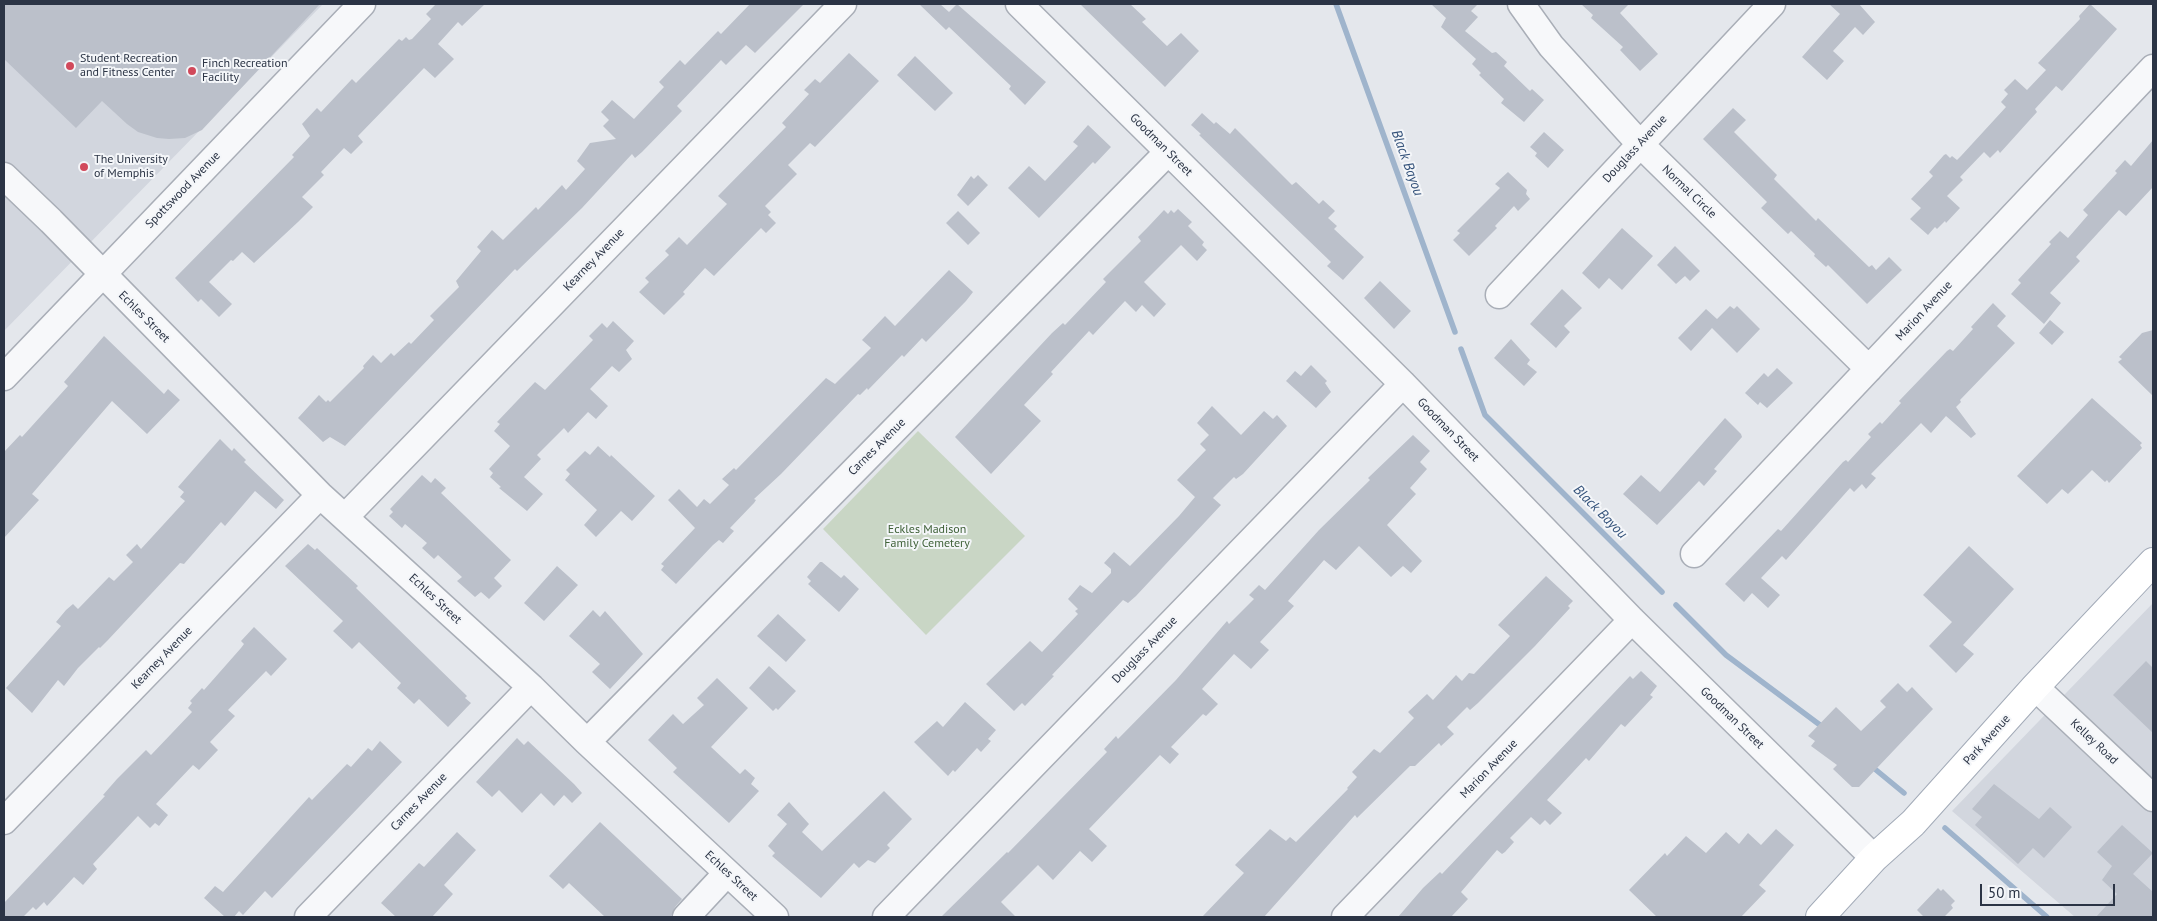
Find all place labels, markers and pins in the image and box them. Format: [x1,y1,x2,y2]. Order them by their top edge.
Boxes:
place label: Student Recreation and Fitness Center [80,52,178,80]
place label: Finch Recreation Facility [202,57,288,85]
marker: Student Recreation and Fitness Center [64,60,76,72]
marker: Finch Recreation Facility [186,65,198,77]
place label: The University of Memphis [94,153,168,181]
marker: The University of Memphis [78,161,90,173]

